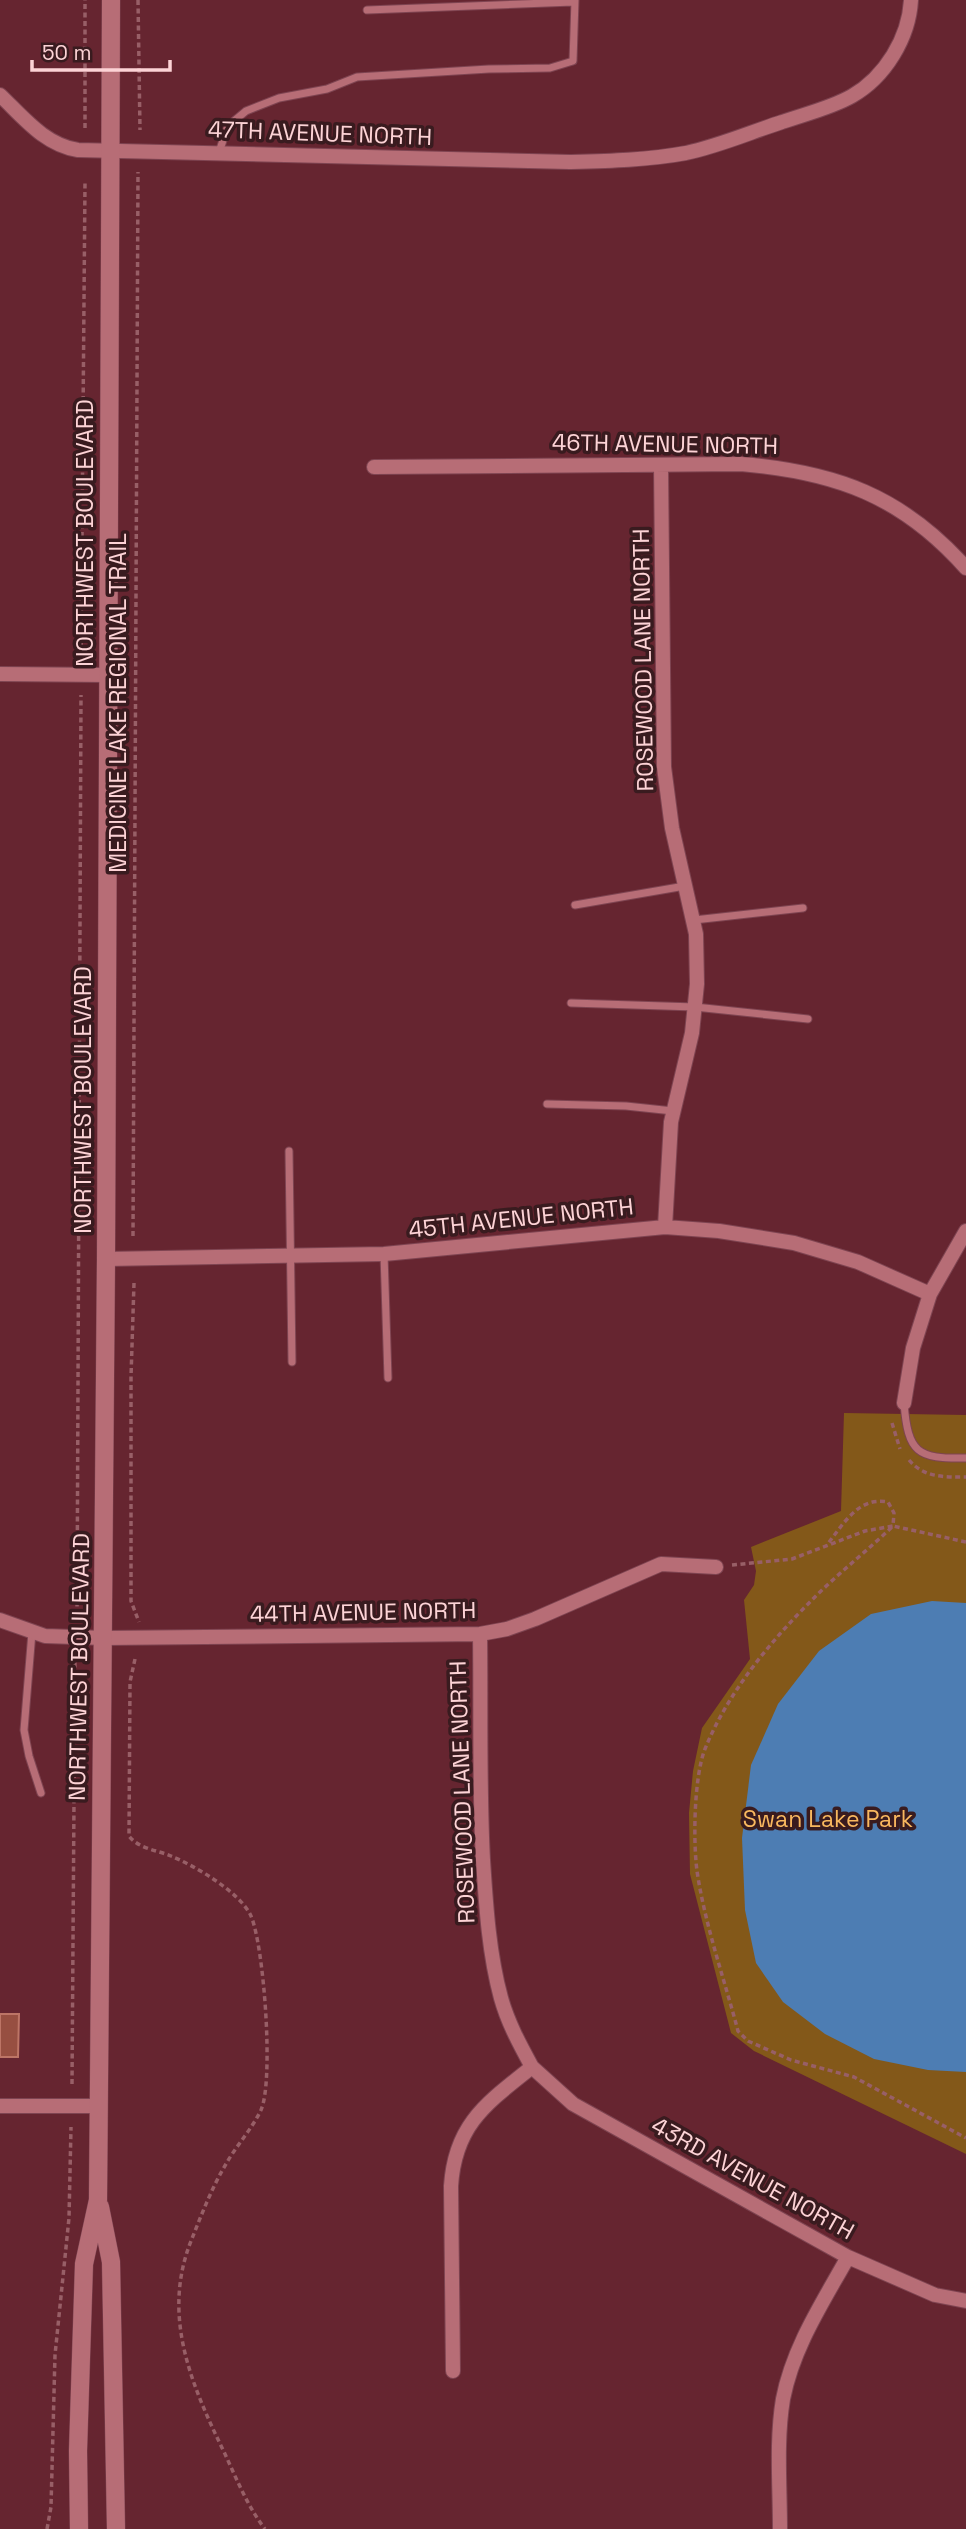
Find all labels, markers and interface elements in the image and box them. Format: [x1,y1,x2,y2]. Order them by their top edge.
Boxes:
scale bar [32,28,170,72]
text: 50 m [42,39,92,66]
street label: 47TH AVENUE NORTH [207,114,433,152]
street label: NORTHWEST BOULEVARD [70,399,100,667]
street label: 46TH AVENUE NORTH [552,427,778,461]
street label: ROSEWOOD LANE NORTH [626,528,660,792]
street label: MEDICINE LAKE REGIONAL TRAIL [103,533,133,873]
street label: NORTHWEST BOULEVARD [68,966,98,1234]
street label: 45TH AVENUE NORTH [407,1191,635,1245]
street label: NORTHWEST BOULEVARD [62,1533,96,1801]
street label: 44TH AVENUE NORTH [250,1595,476,1629]
street label: ROSEWOOD LANE NORTH [442,1660,482,1924]
park label: Swan Lake Park [743,1804,913,1834]
street label: 43RD AVENUE NORTH [646,2110,860,2246]

